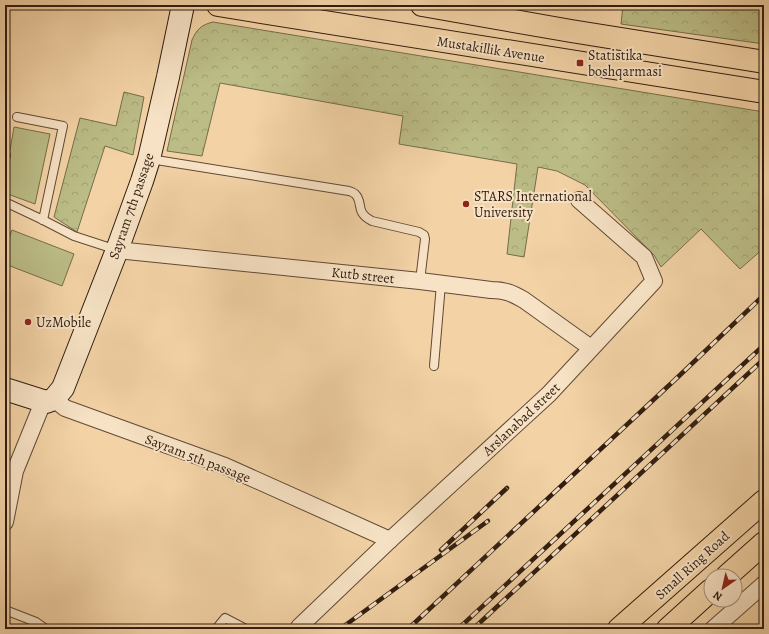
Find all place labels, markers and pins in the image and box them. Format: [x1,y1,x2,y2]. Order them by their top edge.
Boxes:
place label: Statistika boshqarmasi [588,46,662,81]
marker: Statistika boshqarmasi [575,58,585,68]
place label: STARS International University [474,187,592,222]
marker: STARS International University [461,199,471,209]
place label: UzMobile [36,313,91,332]
marker: UzMobile [23,317,33,327]

